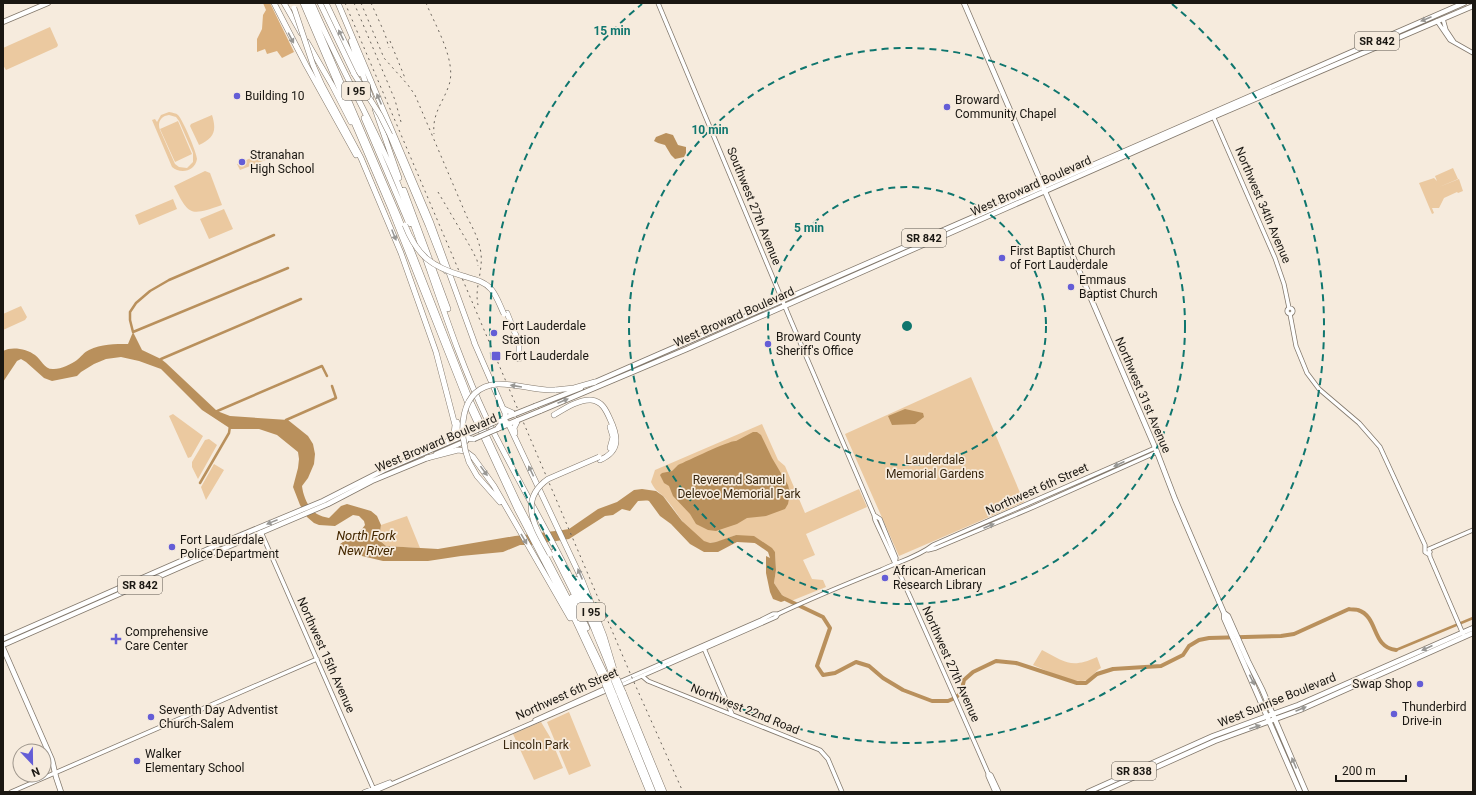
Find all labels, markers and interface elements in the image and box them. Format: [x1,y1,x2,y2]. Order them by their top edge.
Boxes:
one-way arrow [1420,17,1432,23]
text: 15 min [593,24,631,38]
one-way arrow [338,29,344,40]
one-way arrow [288,32,295,44]
road number: SR 842 [1355,32,1399,50]
road number: I 95 [342,82,370,100]
place label: Building 10 [245,89,305,103]
marker: Building 10 [232,91,242,101]
place label: Broward Community Chapel [955,93,1056,121]
one-way arrow [376,94,382,105]
marker: Broward Community Chapel [942,102,952,112]
text: 10 min [691,123,729,137]
street label: Southwest 27th Avenue [724,145,784,267]
street label: Northwest 34th Avenue [1232,145,1294,265]
place label: Stranahan High School [250,148,314,176]
street label: West Broward Boulevard [969,153,1093,219]
marker: Stranahan High School [237,157,247,167]
text: 5 min [794,221,824,235]
one-way arrow [391,229,397,240]
road number: SR 842 [902,229,946,247]
place label: First Baptist Church of Fort Lauderdale [1010,244,1115,272]
marker: First Baptist Church of Fort Lauderdale [997,253,1007,263]
place label: Emmaus Baptist Church [1079,273,1158,301]
marker: Emmaus Baptist Church [1066,282,1076,292]
street label: West Broward Boulevard [672,284,796,350]
place label: Fort Lauderdale Station [502,319,586,347]
centre of rings [900,319,914,333]
marker: Fort Lauderdale Station [489,328,499,338]
place label: Broward County Sheriff's Office [776,330,861,358]
street label: Northwest 31st Avenue [1112,335,1174,455]
marker: Broward County Sheriff's Office [763,339,773,349]
place label: Fort Lauderdale [505,349,589,363]
marker: Fort Lauderdale [490,350,502,362]
one-way arrow [510,383,522,389]
one-way arrow [557,398,569,404]
street label: West Broward Boulevard [373,411,499,475]
park label: Lauderdale Memorial Gardens [886,453,984,481]
street label: Northwest 6th Street [984,460,1090,518]
one-way arrow [1114,461,1125,467]
one-way arrow [480,466,488,476]
one-way arrow [528,466,534,477]
park label: Reverend Samuel Delevoe Memorial Park [677,473,801,501]
one-way arrow [266,519,278,525]
one-way arrow [984,523,995,529]
water label: North Fork New River [336,528,396,558]
place label: Fort Lauderdale Police Department [180,533,279,561]
one-way arrow [521,533,528,545]
marker: Fort Lauderdale Police Department [167,542,177,552]
place label: African-American Research Library [893,564,986,592]
one-way arrow [576,567,582,579]
marker: African-American Research Library [880,573,890,583]
road number: SR 842 [118,576,162,594]
street label: Northwest 15th Avenue [294,595,358,715]
road number: I 95 [577,603,605,621]
street label: Northwest 27th Avenue [919,604,983,724]
place label: Comprehensive Care Center [125,625,208,653]
marker: Comprehensive Care Center [110,633,122,645]
one-way arrow [1421,645,1432,651]
street label: Northwest 6th Street [514,665,620,723]
street label: West Sunrise Boulevard [1216,670,1338,730]
one-way arrow [1249,674,1255,686]
place label: Swap Shop [1352,677,1412,691]
marker: Swap Shop [1415,679,1425,689]
street label: Northwest 22nd Road [689,681,801,737]
place label: Thunderbird Drive-in [1402,700,1467,728]
place label: Seventh Day Adventist Church-Salem [159,703,278,731]
one-way arrow [1296,706,1308,712]
marker: Thunderbird Drive-in [1389,709,1399,719]
marker: Seventh Day Adventist Church-Salem [146,712,156,722]
one-way arrow [1249,723,1261,729]
park label: Lincoln Park [503,738,570,752]
north arrow [12,743,52,783]
place label: Walker Elementary School [145,747,245,775]
marker: Walker Elementary School [132,756,142,766]
one-way arrow [1291,757,1297,768]
scale bar [1336,757,1406,783]
road number: SR 838 [1112,762,1156,780]
text: N [29,764,42,779]
text: 200 m [1342,764,1376,778]

